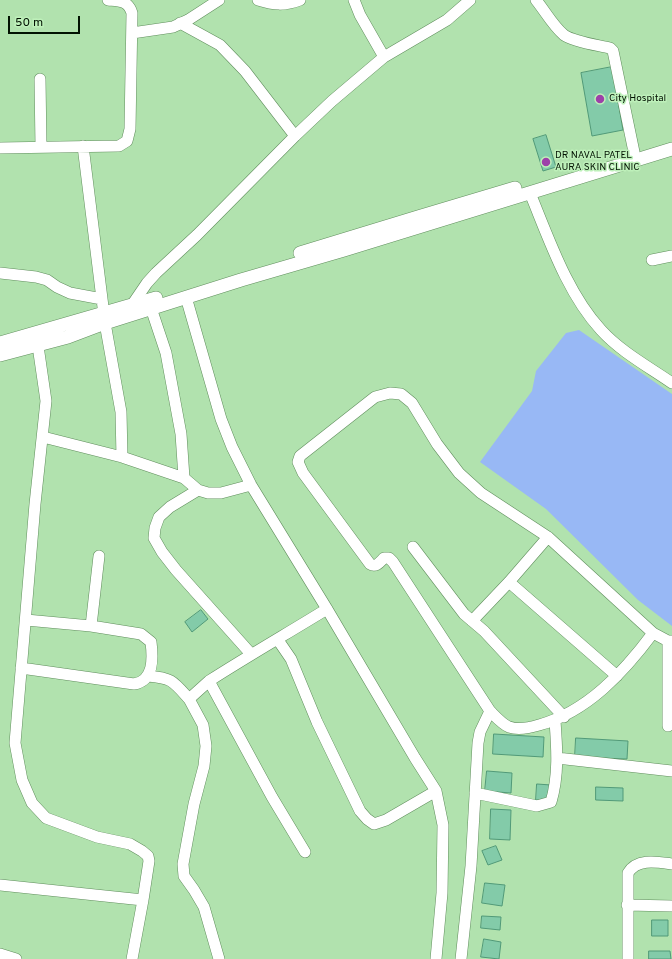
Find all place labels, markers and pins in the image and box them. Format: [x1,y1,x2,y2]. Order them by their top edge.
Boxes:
marker: City Hospital [594,93,606,105]
place label: City Hospital [609,93,666,105]
place label: DR NAVAL PATEL AURA SKIN CLINIC [555,150,640,174]
marker: DR NAVAL PATEL AURA SKIN CLINIC [540,156,552,168]

